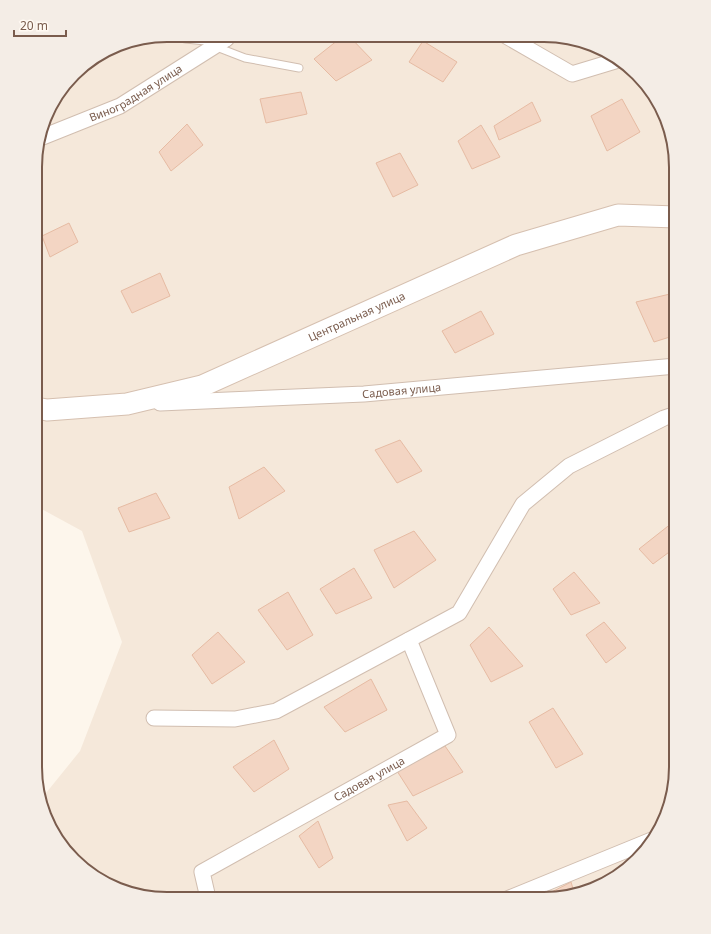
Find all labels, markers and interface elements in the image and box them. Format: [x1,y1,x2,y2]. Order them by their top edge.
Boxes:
scale bar [14,12,66,38]
text: 20 m [20,17,48,34]
street label: Виноградная улица [87,61,185,125]
street label: Центральная улица [306,288,407,344]
street label: Садовая улица [361,379,442,401]
street label: Садовая улица [331,753,407,804]

